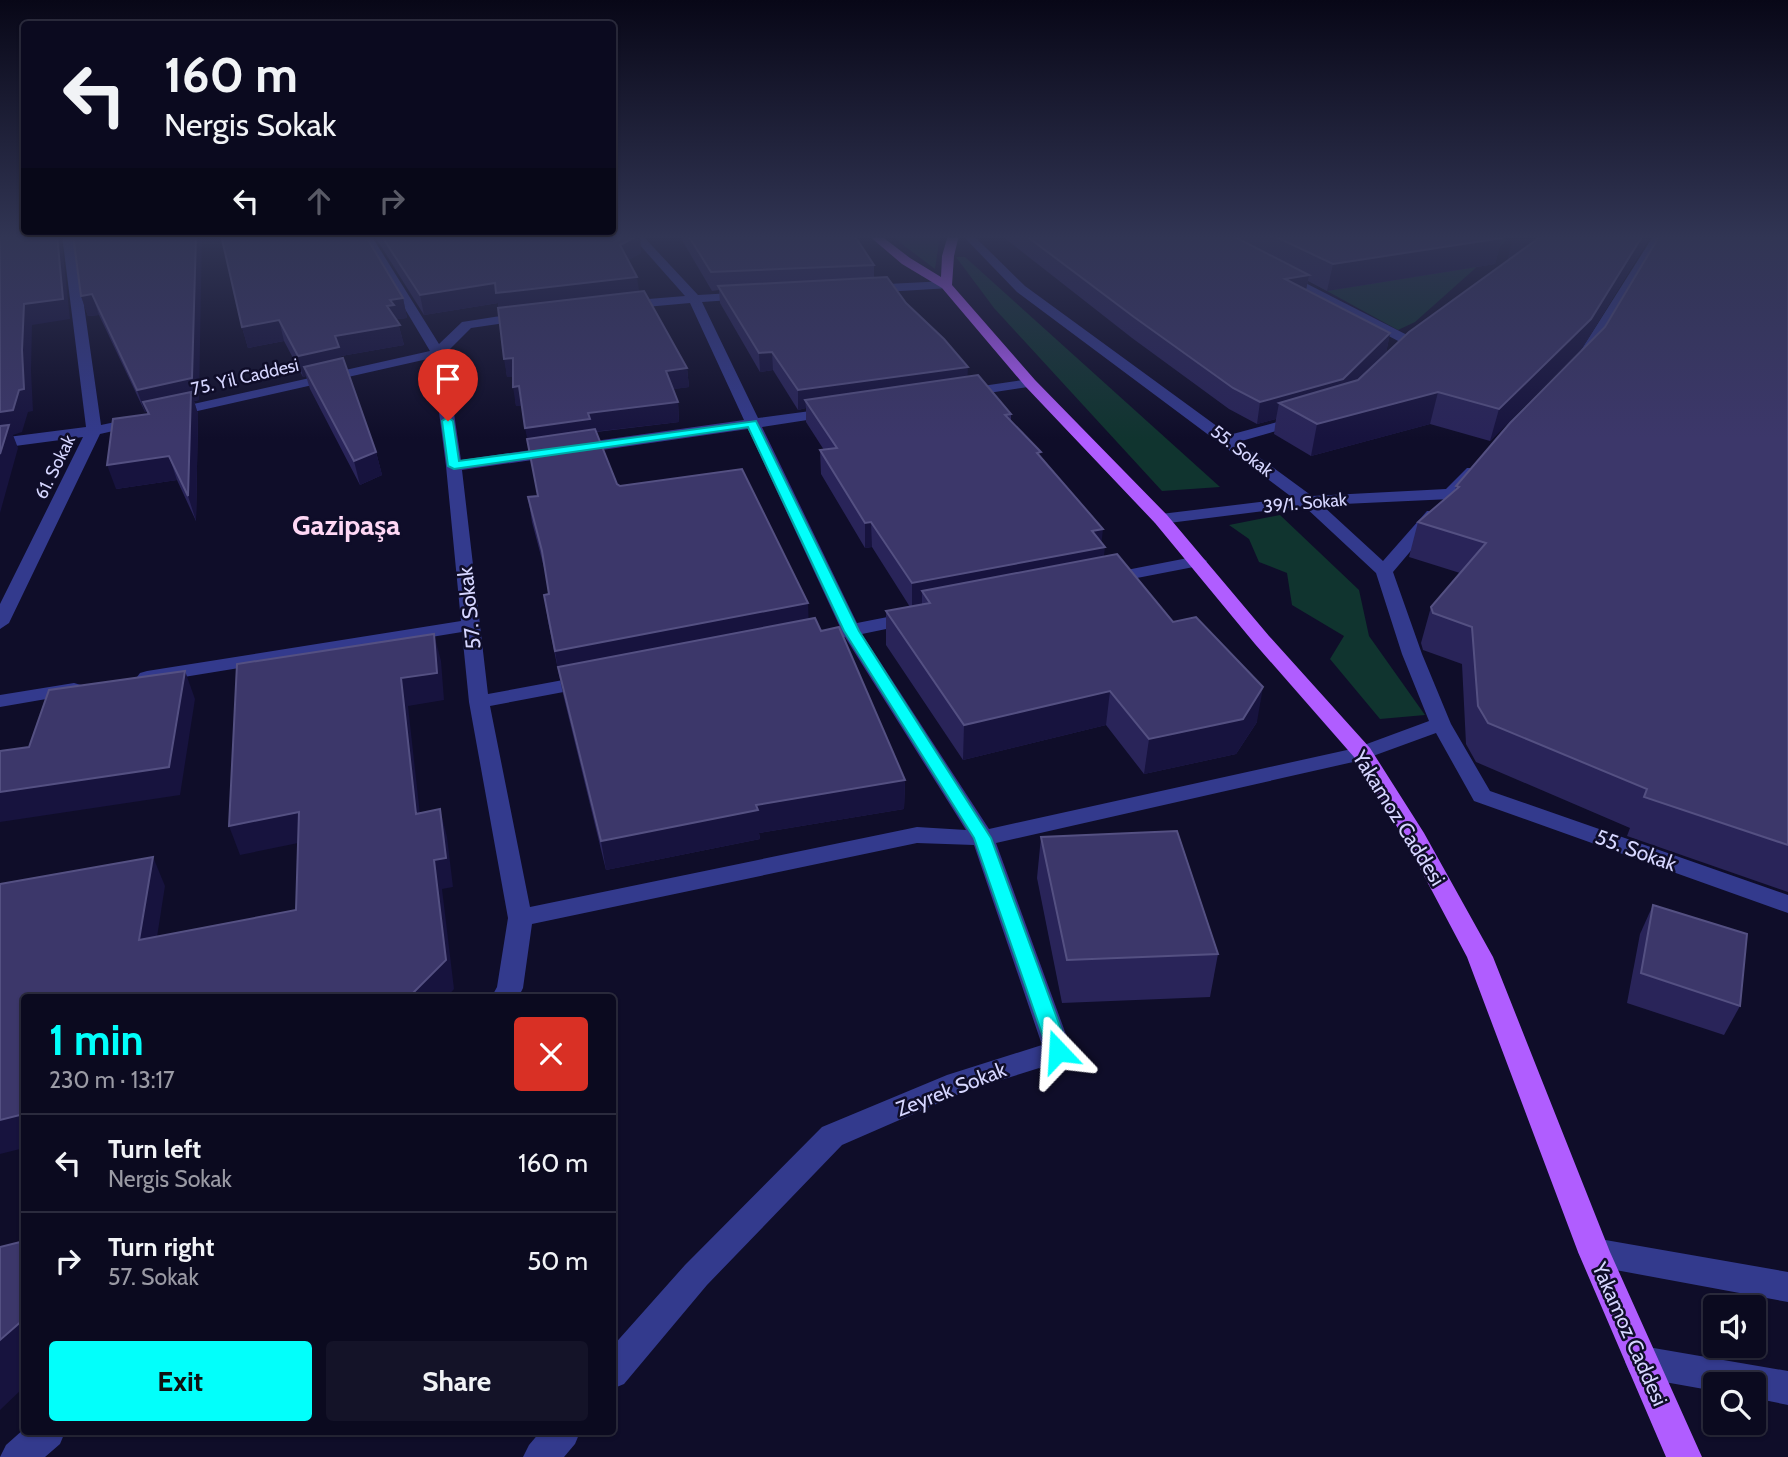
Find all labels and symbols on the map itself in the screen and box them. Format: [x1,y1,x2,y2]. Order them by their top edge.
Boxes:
pin [418,349,478,421]
street label: 75. Yil Caddesi [189,354,301,400]
street label: 55. Sokak [1206,420,1278,482]
street label: 61. Sokak [30,430,80,503]
street label: 39/1. Sokak [1262,488,1349,518]
district label: Gazipaşa [292,508,400,542]
street label: 57. Sokak [452,565,486,650]
street label: Yakamoz Caddesi [1347,745,1451,890]
street label: 55. Sokak [1592,824,1680,876]
position arrow [1021,1014,1095,1088]
street label: Zeyrek Sokak [892,1056,1010,1121]
street label: Yakamoz Caddesi [1587,1257,1673,1410]

